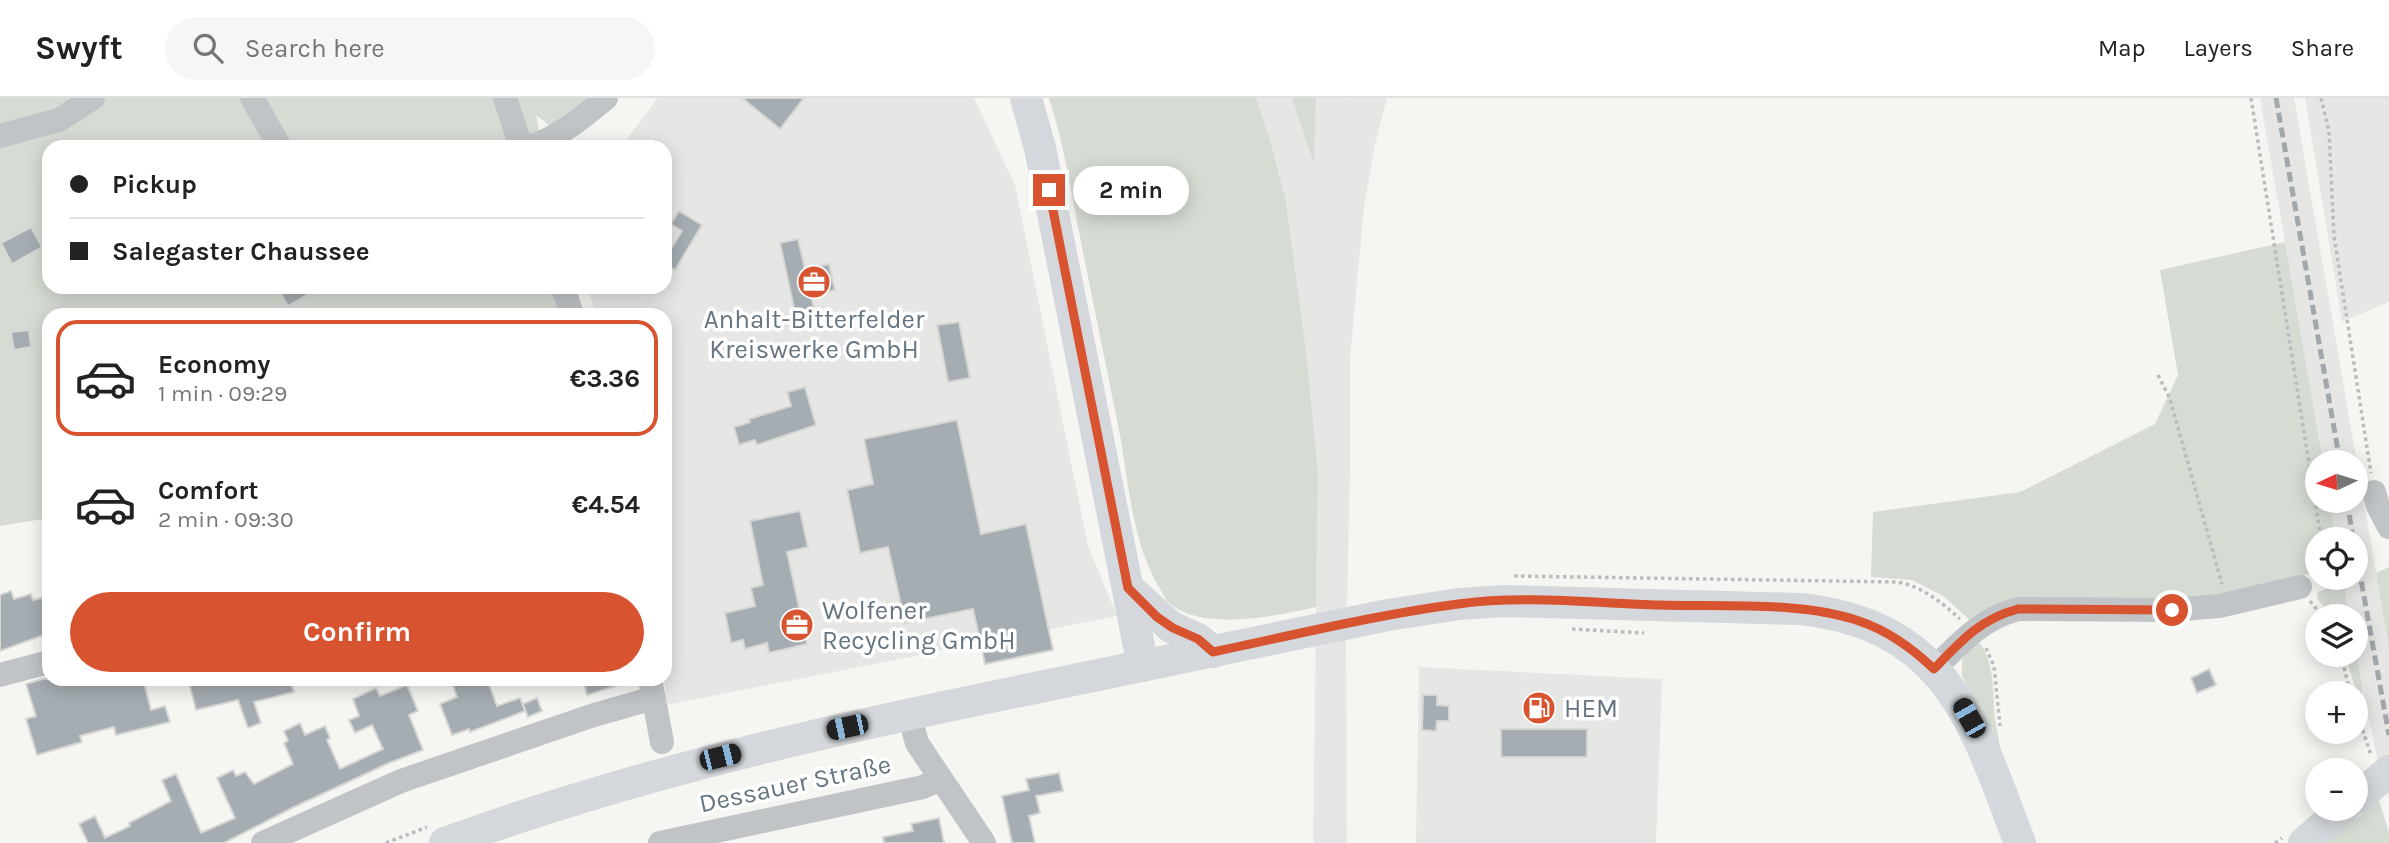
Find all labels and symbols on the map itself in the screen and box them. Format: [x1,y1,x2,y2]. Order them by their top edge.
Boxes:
callout: 2 min [1074,166,1189,214]
route end [1033,174,1065,206]
office icon: Anhalt-Bitterfelder Kreiswerke GmbH [795,263,833,301]
place label: Anhalt-Bitterfelder Kreiswerke GmbH [704,304,925,365]
north arrow [2305,450,2368,513]
route start [2156,594,2188,626]
place label: Wolfener Recycling GmbH [822,595,1016,656]
office icon: Wolfener Recycling GmbH [778,606,816,644]
fuel station icon: HEM [1520,689,1558,727]
place label: HEM [1564,693,1618,724]
car [1950,695,1989,741]
car [825,712,870,742]
car [698,742,743,772]
street label: Dessauer Straße [696,749,894,819]

